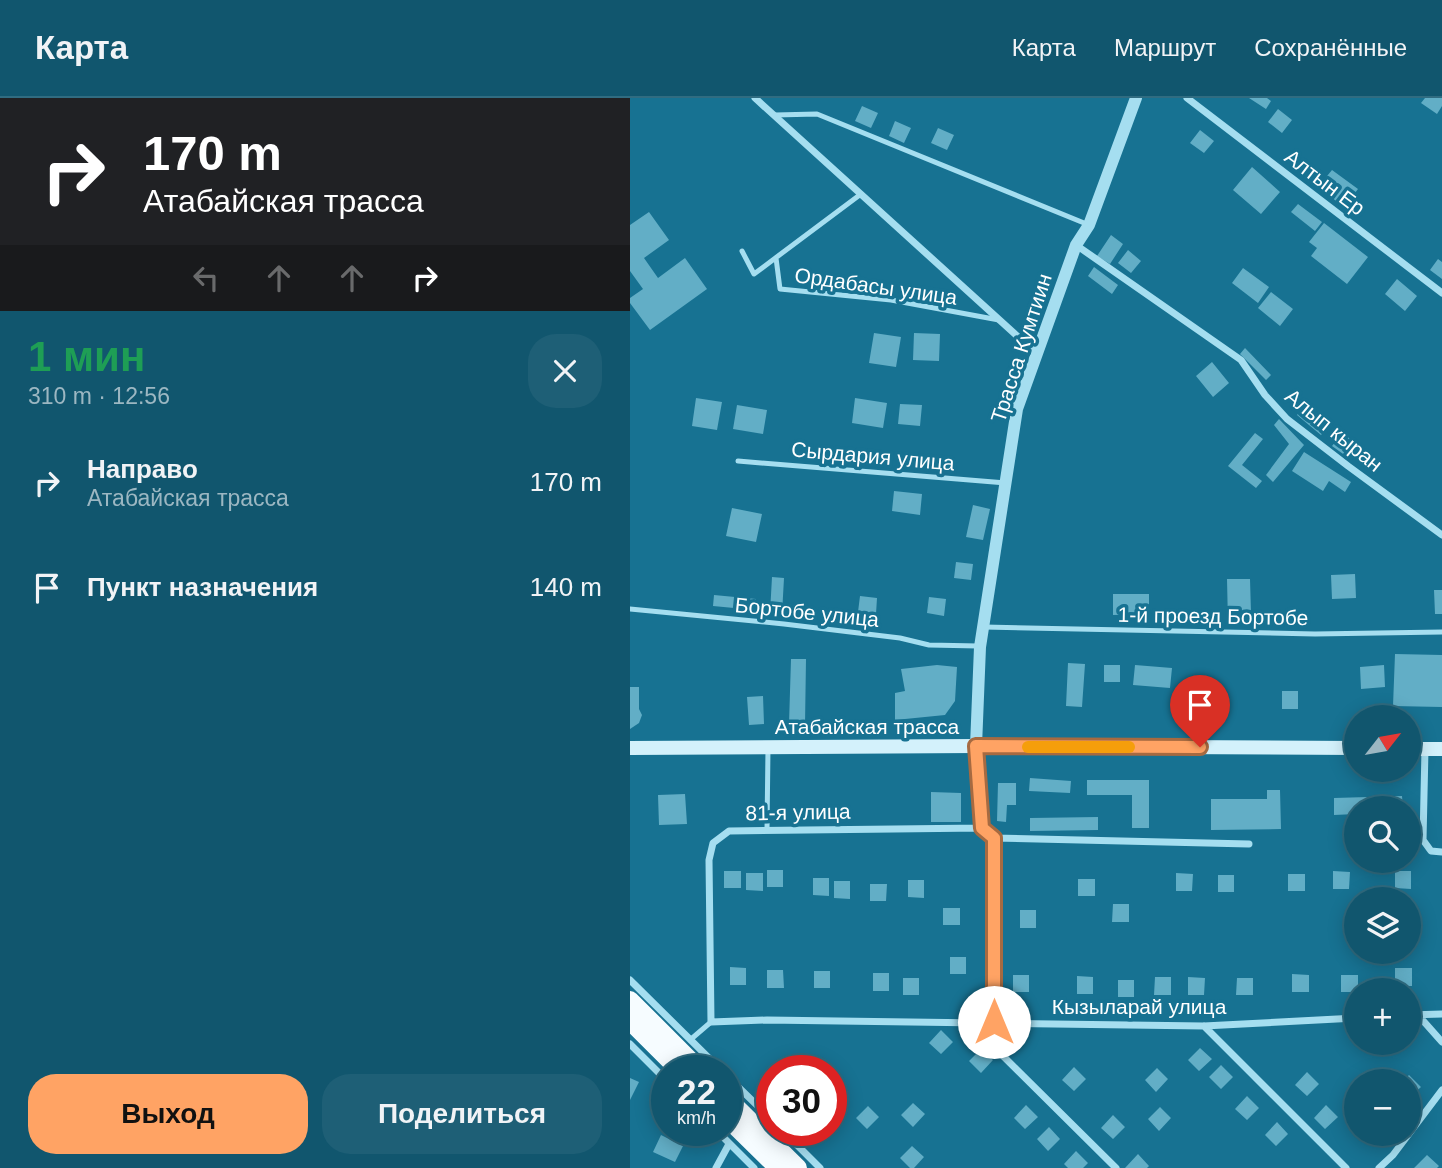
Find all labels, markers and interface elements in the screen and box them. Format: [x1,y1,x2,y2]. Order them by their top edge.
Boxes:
text: Карта [35,29,128,66]
text: Карта [1012,34,1076,61]
text: Маршрут [1114,34,1216,61]
text: Сохранённые [1254,34,1407,61]
icon: right [28,126,119,217]
text: 170 m [143,126,282,180]
street label: Алтын Ер [1281,145,1369,219]
text: Атабайская трасса [143,183,424,219]
icon: left [187,259,225,297]
icon: ahead [260,259,298,297]
icon: ahead [333,259,371,297]
icon: right [406,259,444,297]
street label: Ордабасы улица [793,263,959,309]
street label: Трасса Кумтиин [986,271,1056,425]
text: 1 мин [28,333,145,380]
button: close [528,334,602,408]
text: 310 m · 12:56 [28,383,170,409]
street label: Алып кыран [1281,384,1387,476]
street label: Сырдария улица [790,437,956,475]
text: Направо [87,454,198,484]
icon: right [28,464,66,502]
text: 170 m [530,467,602,497]
text: Атабайская трасса [87,485,289,511]
icon: arrive [28,569,66,607]
text: Пункт назначения [87,572,318,602]
text: 140 m [530,572,602,602]
street label: Бортобе улица [734,593,881,631]
street label: 1-й проезд Бортобе [1117,603,1309,629]
pin [1170,675,1230,747]
icon: arrive [1181,686,1219,724]
north arrow [1344,705,1421,782]
map controls [1344,705,1421,1146]
street label: Атабайская трасса [775,715,959,738]
button: search [1344,796,1421,873]
street label: 81-я улица [745,800,851,824]
button: layers [1344,887,1421,964]
button: + [1344,978,1421,1055]
position arrow [957,985,1031,1059]
street label: Кызыларай улица [1052,995,1227,1018]
speed limit sign: 30 [756,1055,847,1146]
button: − [1344,1069,1421,1146]
text: 22 [677,1072,716,1111]
button: Выход [28,1074,308,1154]
button: Поделиться [322,1074,602,1154]
text: km/h [677,1108,716,1128]

